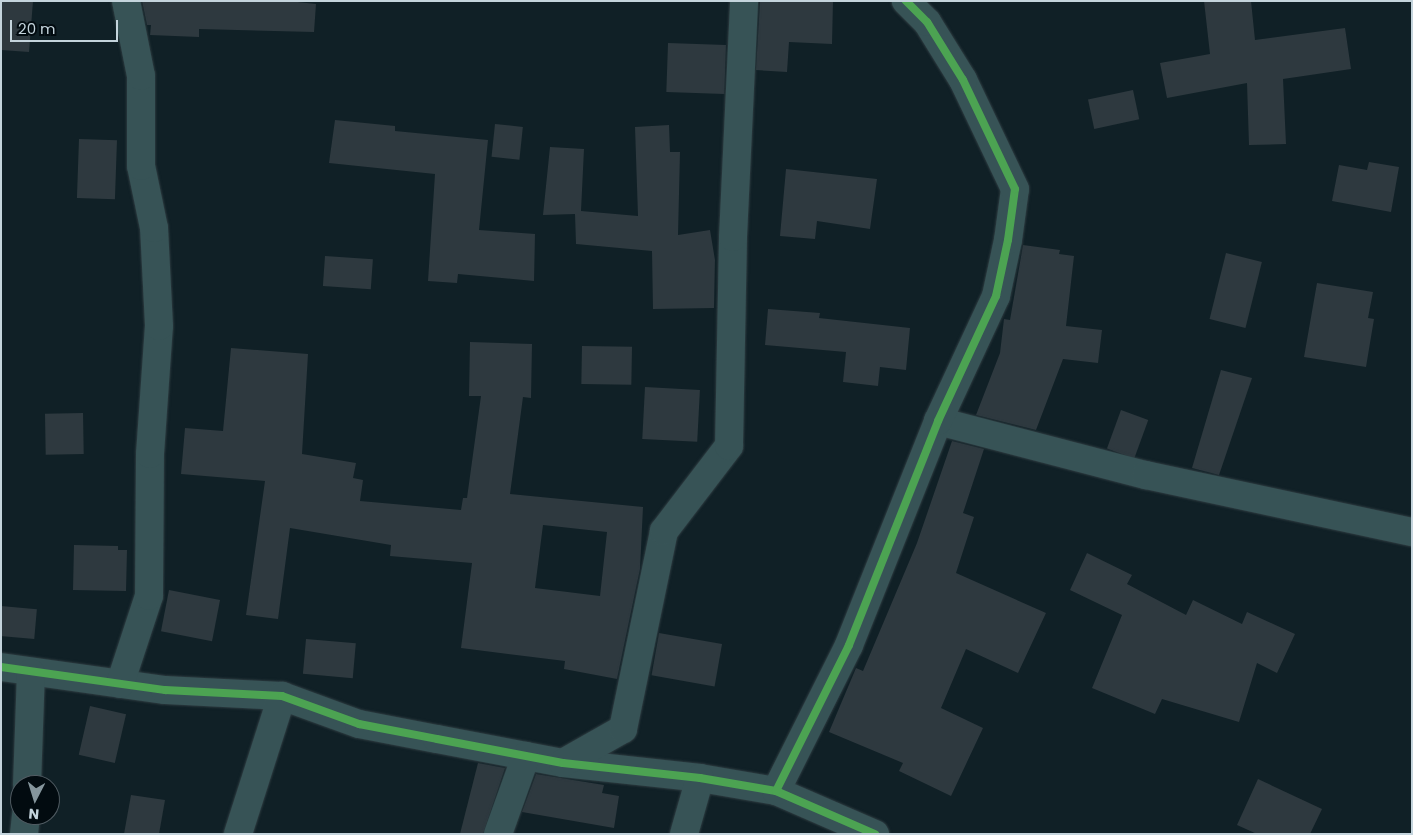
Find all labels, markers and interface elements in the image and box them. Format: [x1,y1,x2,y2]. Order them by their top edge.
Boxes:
scale bar [12,10,120,42]
text: 20 m [18,18,56,39]
north arrow [10,775,60,825]
text: N [28,804,40,824]

